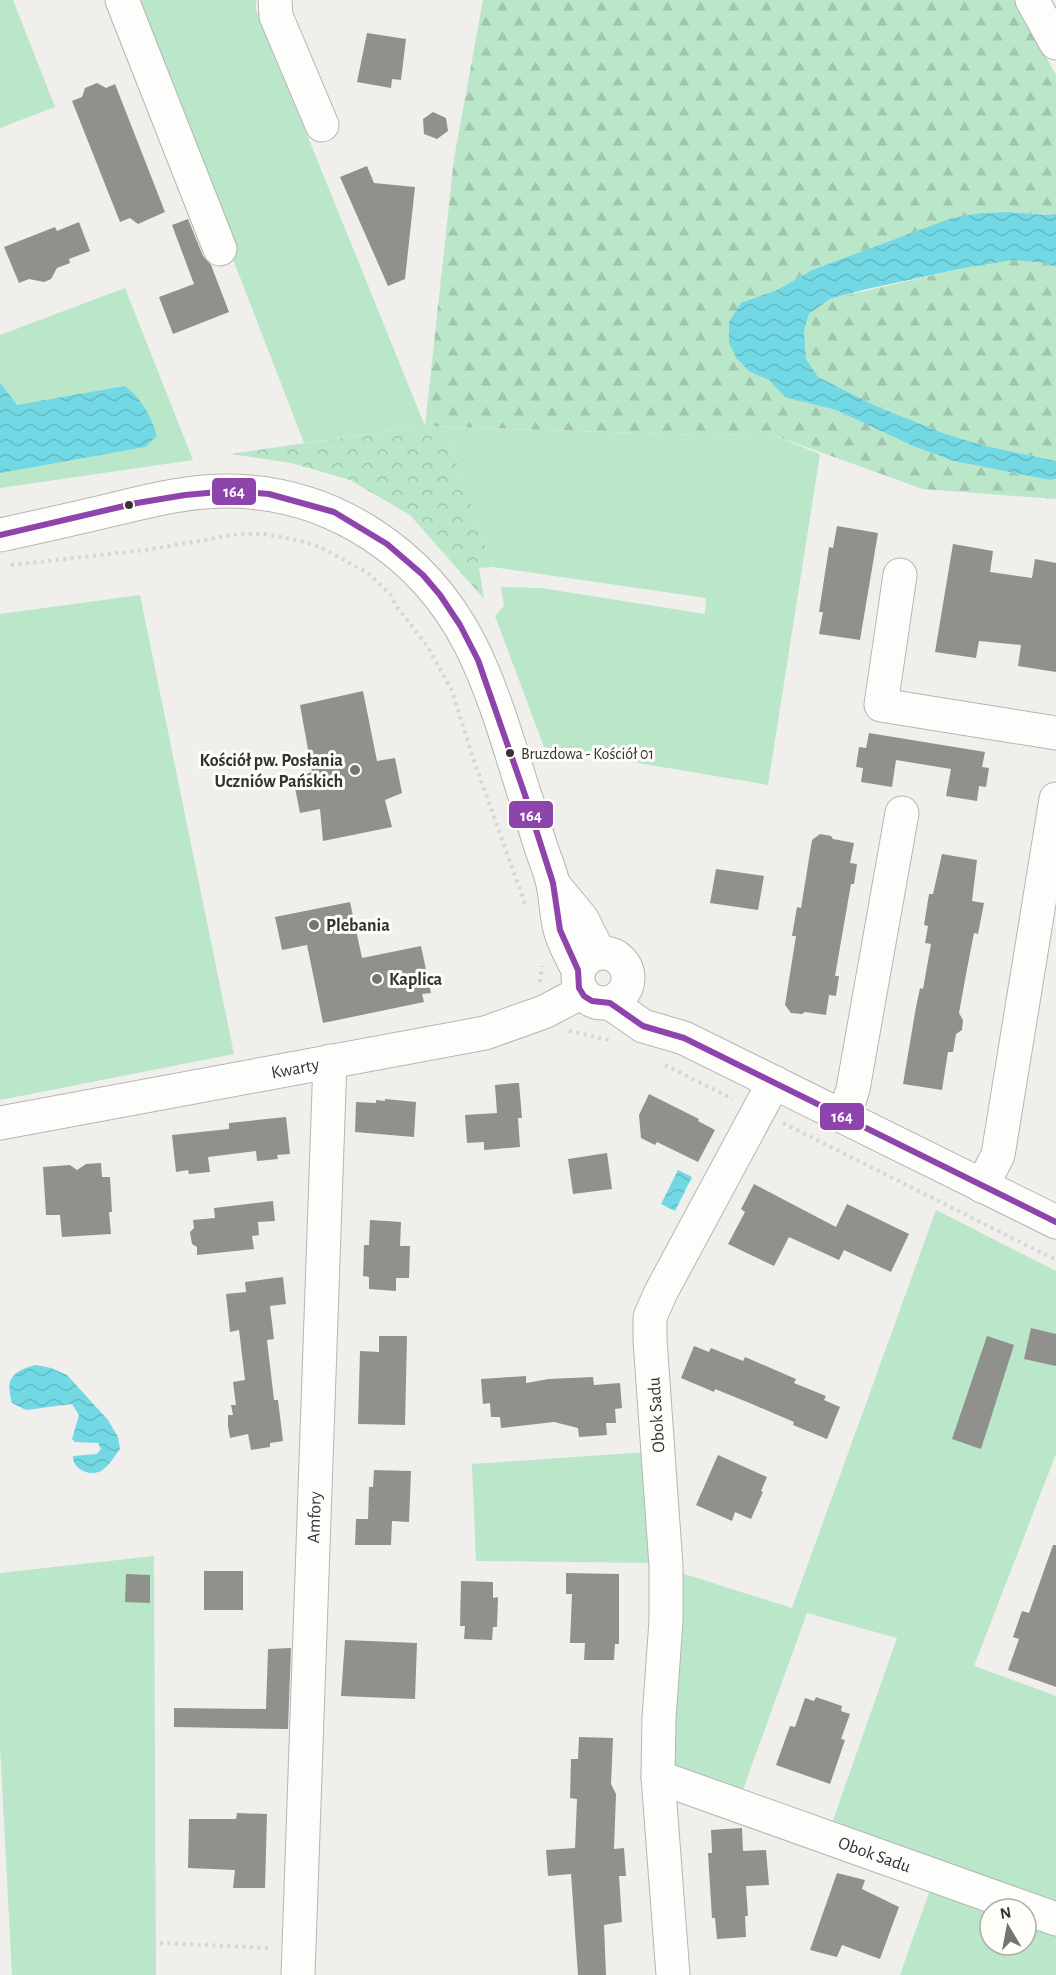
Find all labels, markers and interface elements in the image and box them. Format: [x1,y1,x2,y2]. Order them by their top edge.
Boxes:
line badge: 164 [211,477,257,506]
text: 164 [223,484,245,500]
unlabelled marker [123,499,135,511]
place label: Bruzdowa - Kościół 01 [521,746,654,762]
marker: Bruzdowa - Kościół 01 [504,747,516,759]
place label: Kościół pw. Posłania Uczniów Pańskich [200,752,343,791]
marker: Kościół pw. Posłania Uczniów Pańskich [348,763,362,777]
line badge: 164 [508,800,554,829]
text: 164 [520,808,542,824]
place label: Plebania [326,917,390,935]
marker: Plebania [307,918,321,932]
place label: Kaplica [389,971,442,989]
marker: Kaplica [370,972,384,986]
street label: Kwarty [270,1056,321,1083]
line badge: 164 [819,1102,865,1131]
text: 164 [831,1109,853,1125]
street label: Obok Sadu [645,1377,669,1453]
street label: Amfory [305,1491,325,1544]
street label: Obok Sadu [836,1834,913,1876]
north arrow [978,1897,1038,1957]
text: N [999,1904,1012,1922]

